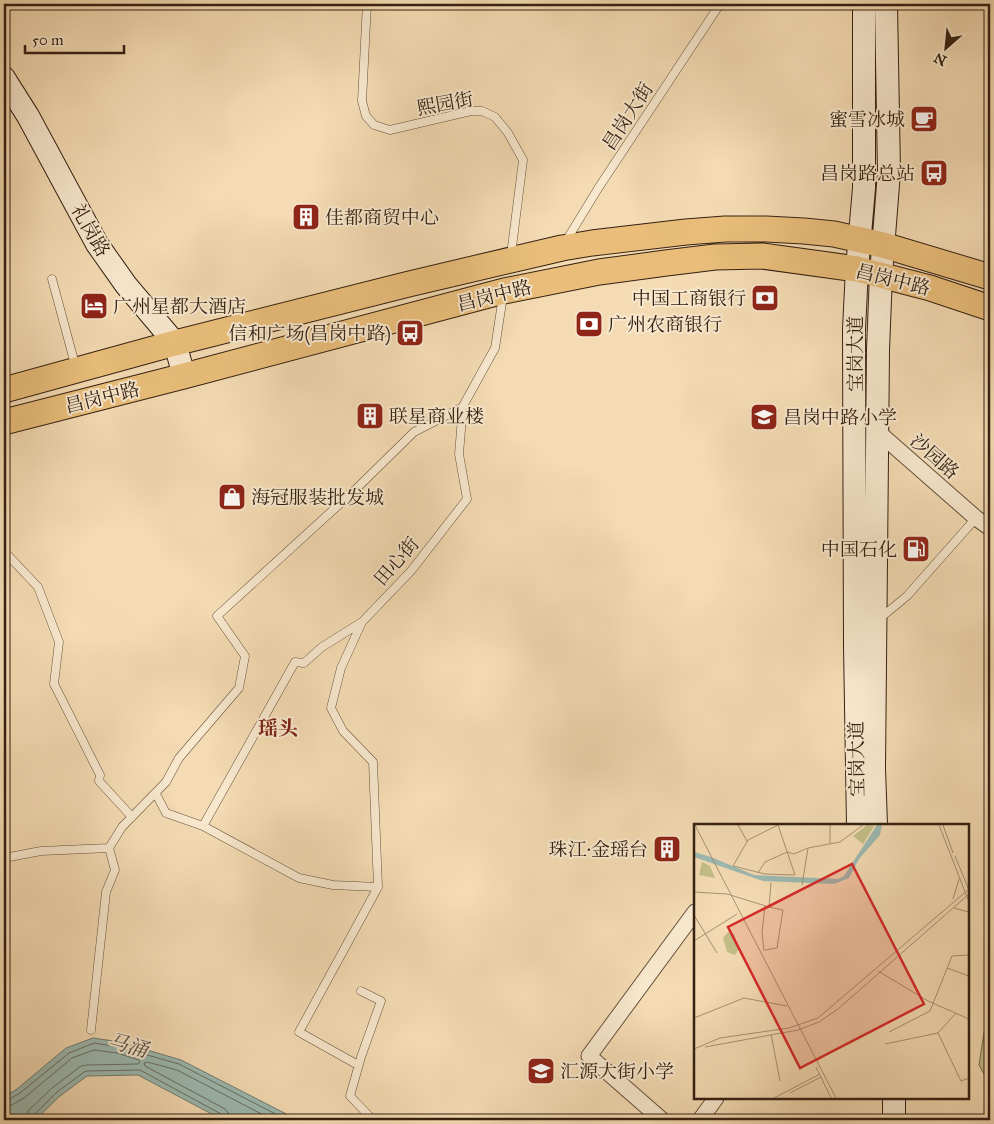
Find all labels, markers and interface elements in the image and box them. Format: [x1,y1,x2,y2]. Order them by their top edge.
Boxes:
scale bar [25,22,124,54]
north arrow [922,22,972,72]
text: 50 m [32,31,64,49]
text: N [931,49,949,69]
street label: 昌岗大街 [597,78,658,154]
street label: 熙园街 [415,87,475,120]
cafe icon: 蜜雪冰城 [909,104,939,134]
place label: 蜜雪冰城 [829,108,905,131]
bus stop icon: 昌岗路总站 [919,158,949,188]
place label: 昌岗路总站 [820,162,915,185]
street label: 礼岗路 [66,200,115,261]
building icon: 佳都商贸中心 [291,202,321,232]
place label: 佳都商贸中心 [325,206,439,229]
street label: 昌岗中路 [853,259,933,300]
street label: 昌岗中路 [454,275,534,316]
bank icon: 中国工商银行 [750,283,780,313]
place label: 中国工商银行 [632,287,746,310]
hotel icon: 广州星都大酒店 [79,291,109,321]
place label: 广州星都大酒店 [113,295,246,318]
bank icon: 广州农商银行 [574,309,604,339]
place label: 广州农商银行 [608,313,722,336]
street label: 宝岗大道 [844,316,867,392]
bus stop icon: 信和广场(昌岗中路) [395,318,425,348]
place label: 信和广场(昌岗中路) [228,322,391,346]
street label: 昌岗中路 [62,377,142,418]
building icon: 联星商业楼 [355,401,385,431]
school or university icon: 昌岗中路小学 [749,402,779,432]
place label: 联星商业楼 [389,405,484,428]
place label: 昌岗中路小学 [783,406,897,429]
street label: 沙园路 [906,429,964,484]
shop icon: 海冠服装批发城 [217,482,247,512]
place label: 海冠服装批发城 [251,486,384,509]
street label: 田心街 [369,532,424,590]
fuel station icon: 中国石化 [901,534,931,564]
place label: 中国石化 [821,538,897,561]
district label: 瑶头 [258,716,298,740]
street label: 宝岗大道 [844,721,869,797]
inset map [694,824,969,1099]
building icon: 珠江·金瑶台 [652,834,682,864]
place label: 珠江·金瑶台 [549,838,648,861]
water label: 马涌 [105,1028,152,1063]
school or university icon: 汇源大街小学 [526,1056,556,1086]
place label: 汇源大街小学 [560,1060,674,1083]

